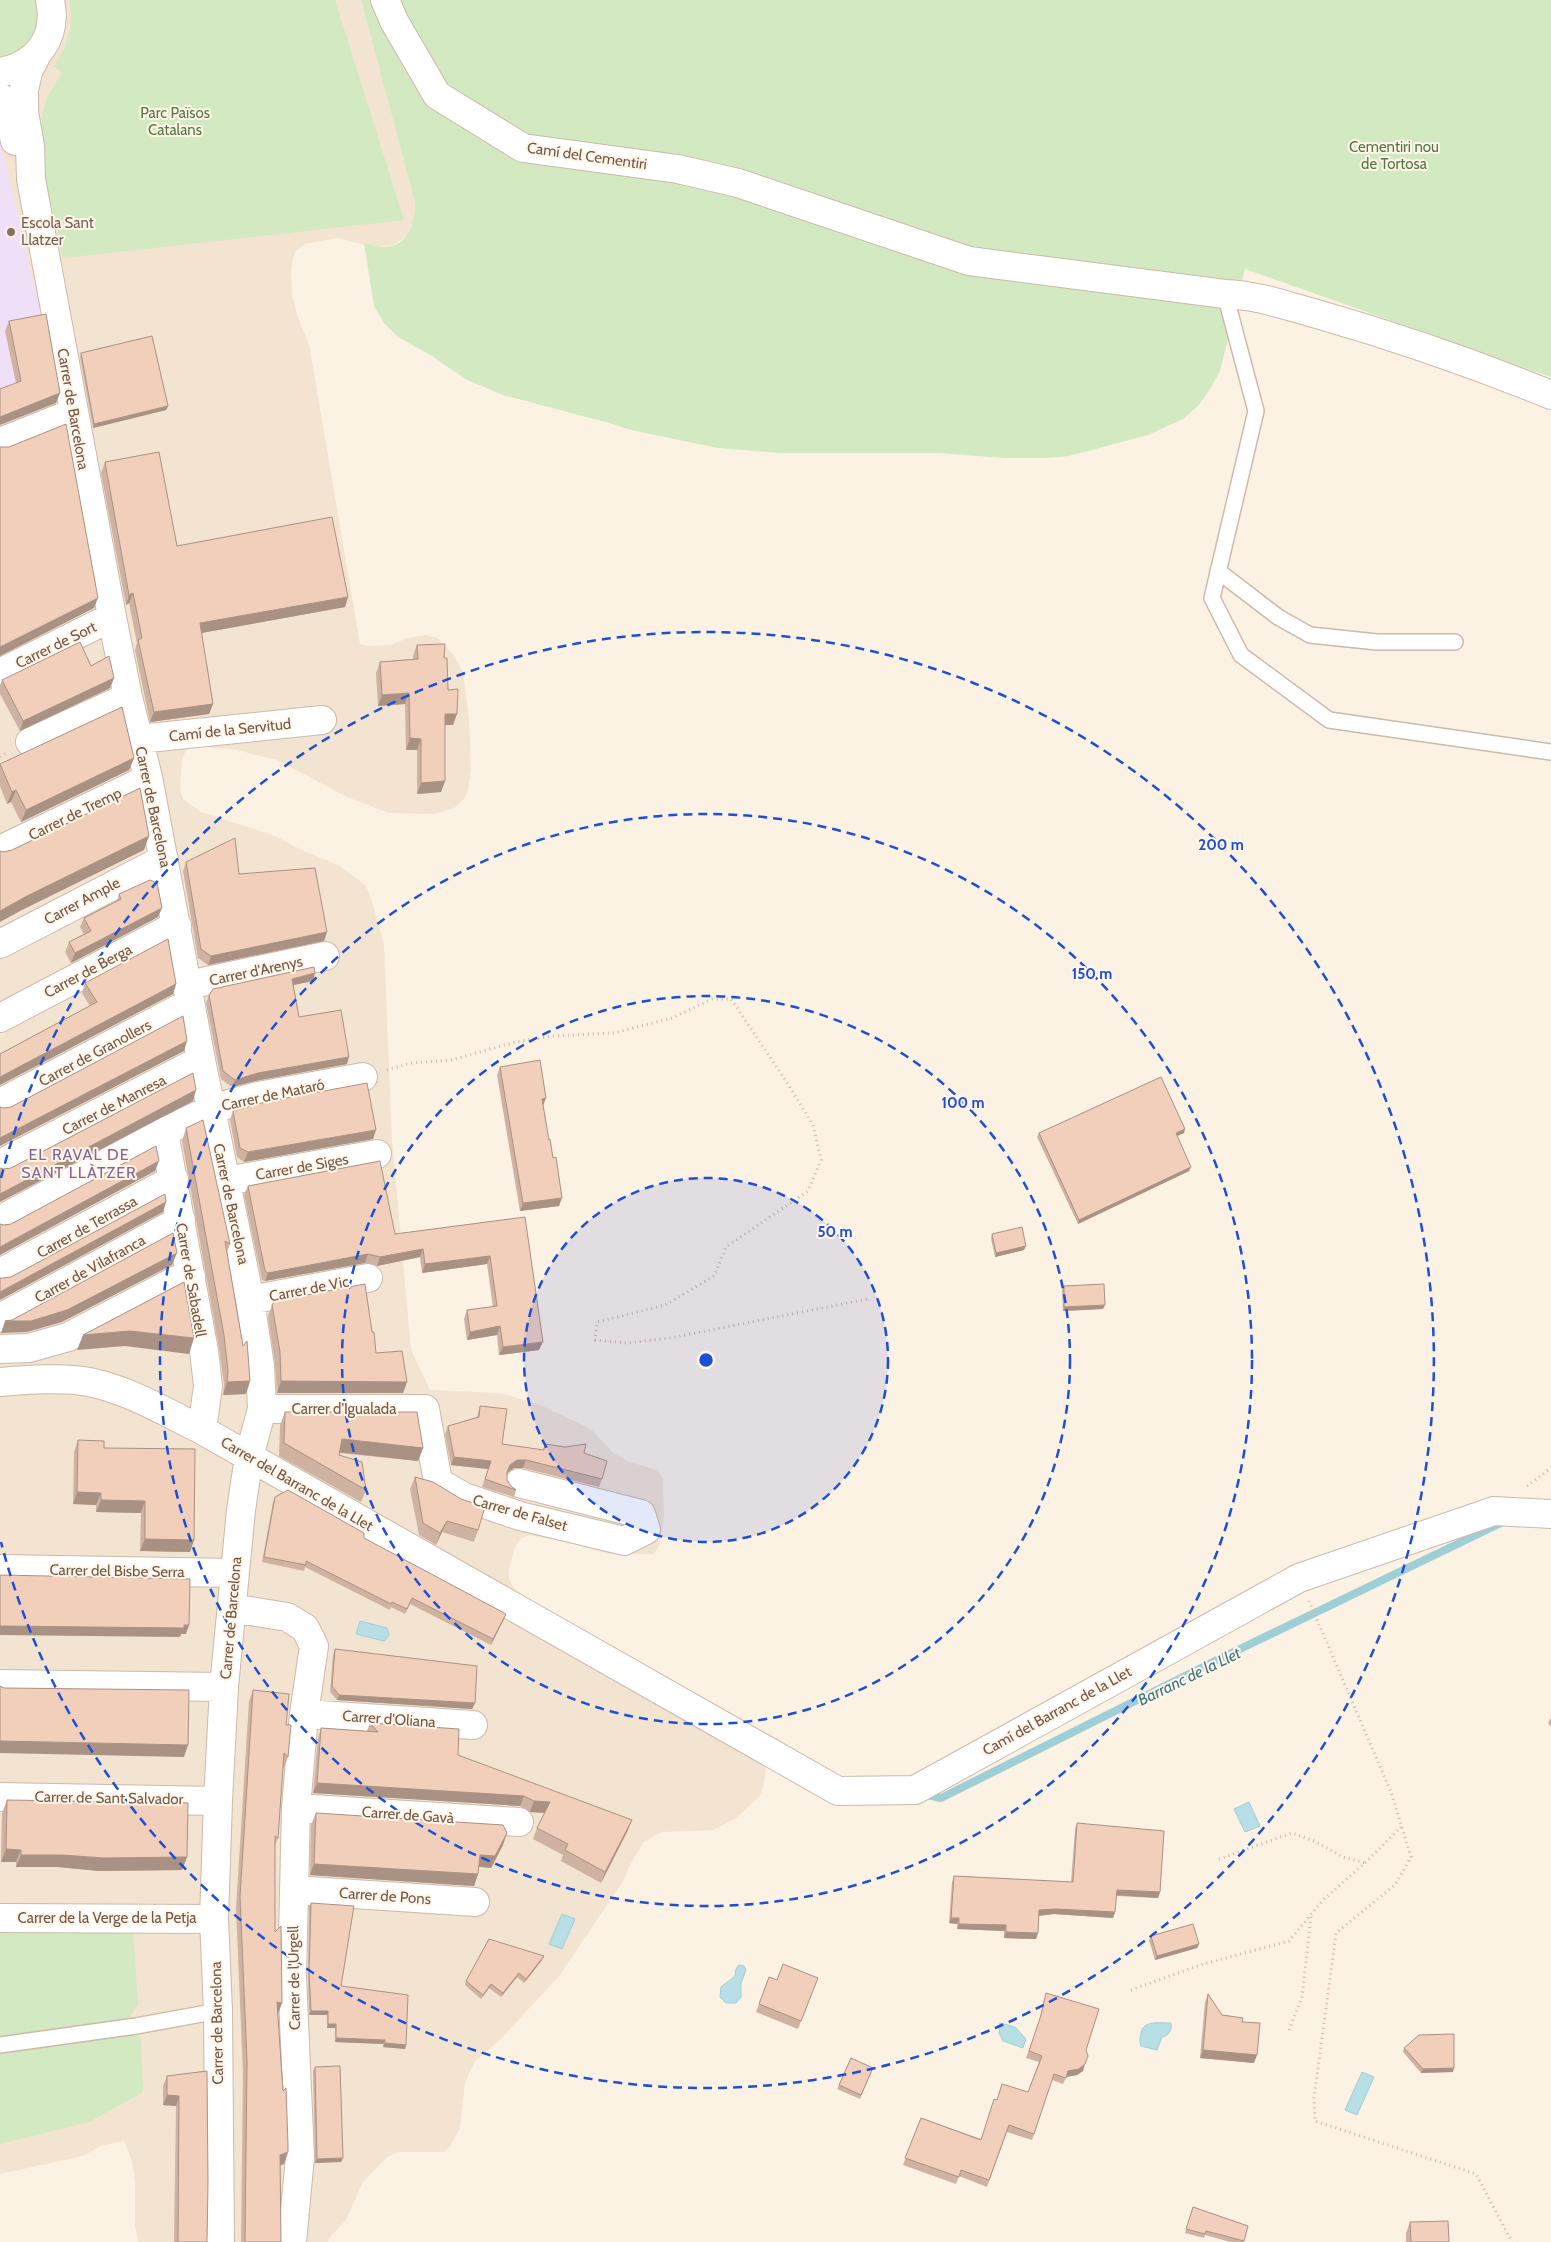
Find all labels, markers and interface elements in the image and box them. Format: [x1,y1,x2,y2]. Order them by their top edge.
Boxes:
park label: Parc Països Catalans [140,104,210,139]
park label: Cementiri nou de Tortosa [1349,138,1439,173]
street label: Camí del Cementiri [526,139,648,173]
place label: Escola Sant Llatzer [21,214,94,249]
marker: Escola Sant Llatzer [5,226,17,238]
street label: Carrer de Barcelona [53,347,93,472]
street label: Carrer de Sort [13,618,99,672]
street label: Camí de la Servitud [168,715,292,745]
street label: Carrer de Barcelona [131,745,175,870]
street label: Carrer de Tremp [26,784,124,844]
text: 200 m [1198,836,1244,854]
street label: Carrer Ample [41,873,123,929]
street label: Carrer de Berga [41,940,136,1002]
street label: Carrer d'Arenys [208,952,304,990]
text: 150 m [1072,965,1112,983]
street label: Carrer de Granollers [36,1016,154,1090]
street label: Carrer de Manresa [59,1071,170,1139]
street label: Carrer de Mataró [220,1075,326,1115]
text: 100 m [941,1094,985,1112]
street label: Carrer de Barcelona [209,1142,253,1267]
district label: EL RAVAL DE SANT LLÀTZER [21,1145,137,1182]
street label: Carrer de Siges [254,1150,350,1184]
street label: Carrer de Terrassa [34,1192,141,1262]
street label: Carrer de Sabadell [172,1222,210,1339]
text: 50 m [817,1223,853,1241]
street label: Carrer de Vilafranca [32,1231,149,1307]
street label: Carrer de Vic [268,1272,351,1306]
centre of rings [697,1351,715,1369]
street label: Carrer d'Igualada [292,1400,397,1418]
street label: Carrer del Barranc de la Llet [218,1433,376,1535]
street label: Carrer de Falset [471,1491,569,1535]
street label: Carrer de Barcelona [217,1555,245,1680]
street label: Carrer del Bisbe Serra [49,1561,185,1581]
water label: Barranc de la Llet [1135,1643,1245,1710]
street label: Camí del Barranc de la Llet [979,1663,1135,1759]
street label: Carrer d'Oliana [342,1707,437,1731]
street label: Carrer de Sant Salvador [34,1788,184,1808]
street label: Carrer de Gavà [361,1803,456,1827]
street label: Carrer de Pons [338,1884,432,1908]
street label: Carrer de la Verge de la Petja [17,1909,197,1927]
street label: Carrer de l'Urgell [284,1925,304,2030]
street label: Carrer de Barcelona [207,1960,227,2085]

